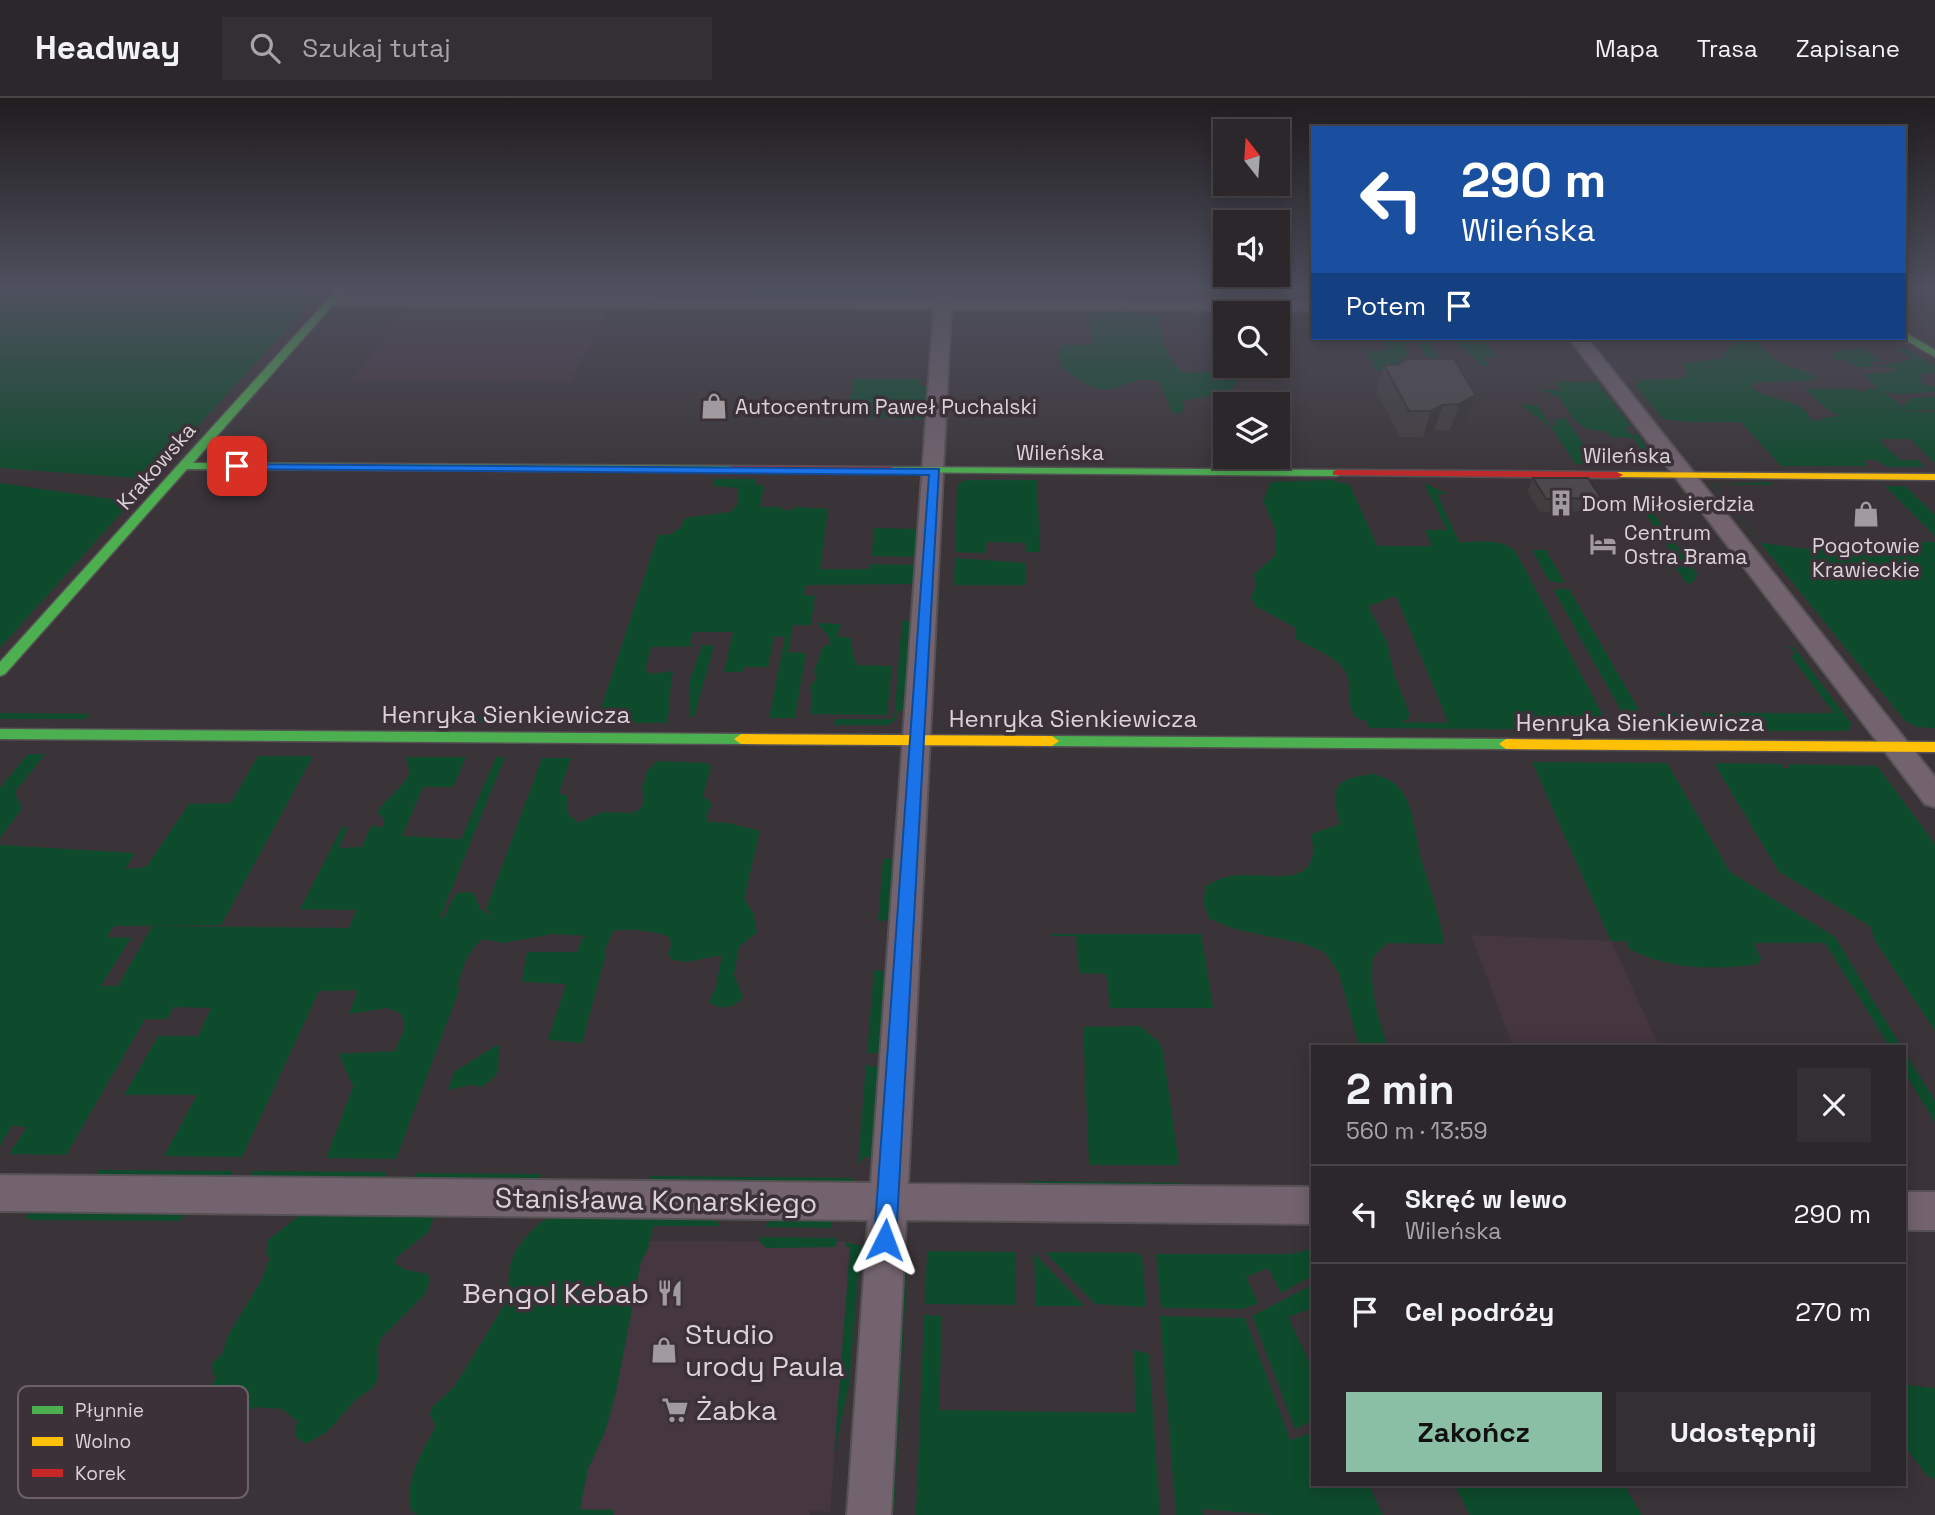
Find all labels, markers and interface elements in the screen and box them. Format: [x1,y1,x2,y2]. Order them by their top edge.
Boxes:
search box [222,17,712,80]
text: Headway [35,27,180,69]
icon: search [246,29,284,67]
text: Szukaj tutaj [302,31,451,65]
text: Mapa [1595,33,1659,64]
text: Trasa [1697,33,1758,64]
text: Zapisane [1796,33,1900,64]
north arrow [1213,119,1290,196]
map controls [1213,119,1290,469]
text: 290 m [1461,149,1606,211]
icon: left [1346,154,1437,245]
button: sound [1213,210,1290,287]
text: Wileńska [1461,210,1595,250]
icon: arrive [1440,287,1478,325]
text: Potem [1346,289,1426,323]
button: search [1213,301,1290,378]
shop icon: Autocentrum Paweł Puchalski [699,391,729,421]
button: layers [1213,392,1290,469]
place label: Autocentrum Paweł Puchalski [735,393,1037,420]
street label: Krakowska [111,417,201,515]
pin [207,436,267,496]
street label: Wileńska [1016,439,1104,466]
street label: Wileńska [1583,442,1671,469]
icon: arrive [218,447,256,485]
building icon: Dom Miłosierdzia [1546,488,1576,518]
place label: Dom Miłosierdzia [1582,490,1754,517]
shop icon: Pogotowie Krawieckie [1851,499,1881,529]
place label: Centrum Ostra Brama [1624,519,1747,570]
hotel icon: Centrum Ostra Brama [1588,529,1618,559]
place label: Pogotowie Krawieckie [1812,532,1920,583]
street label: Henryka Sienkiewicza [382,699,630,730]
street label: Henryka Sienkiewicza [949,703,1197,734]
street label: Henryka Sienkiewicza [1516,707,1764,738]
text: 2 min [1346,1063,1455,1116]
button: close [1797,1068,1871,1142]
text: 560 m · 13:59 [1346,1116,1488,1146]
street label: Stanisława Konarskiego [495,1179,817,1221]
text: Skręć w lewo [1405,1182,1567,1216]
icon: left [1346,1195,1384,1233]
text: 290 m [1794,1197,1871,1231]
position arrow [848,1203,922,1277]
text: Wileńska [1405,1216,1502,1246]
place label: Bengol Kebab [462,1275,649,1311]
restaurant icon: Bengol Kebab [655,1278,685,1308]
icon: arrive [1346,1293,1384,1331]
text: Cel podróży [1405,1295,1554,1329]
text: 270 m [1795,1295,1871,1329]
place label: Studio urody Paula [685,1316,844,1384]
shop icon: Studio urody Paula [649,1335,679,1365]
legend [18,1386,248,1498]
place label: Żabka [696,1392,777,1428]
button: Zakończ [1346,1392,1602,1472]
button: Udostępnij [1616,1392,1871,1472]
supermarket icon: Żabka [660,1395,690,1425]
text: Płynnie [75,1398,144,1423]
text: Wolno [75,1429,131,1454]
text: Korek [75,1461,126,1486]

